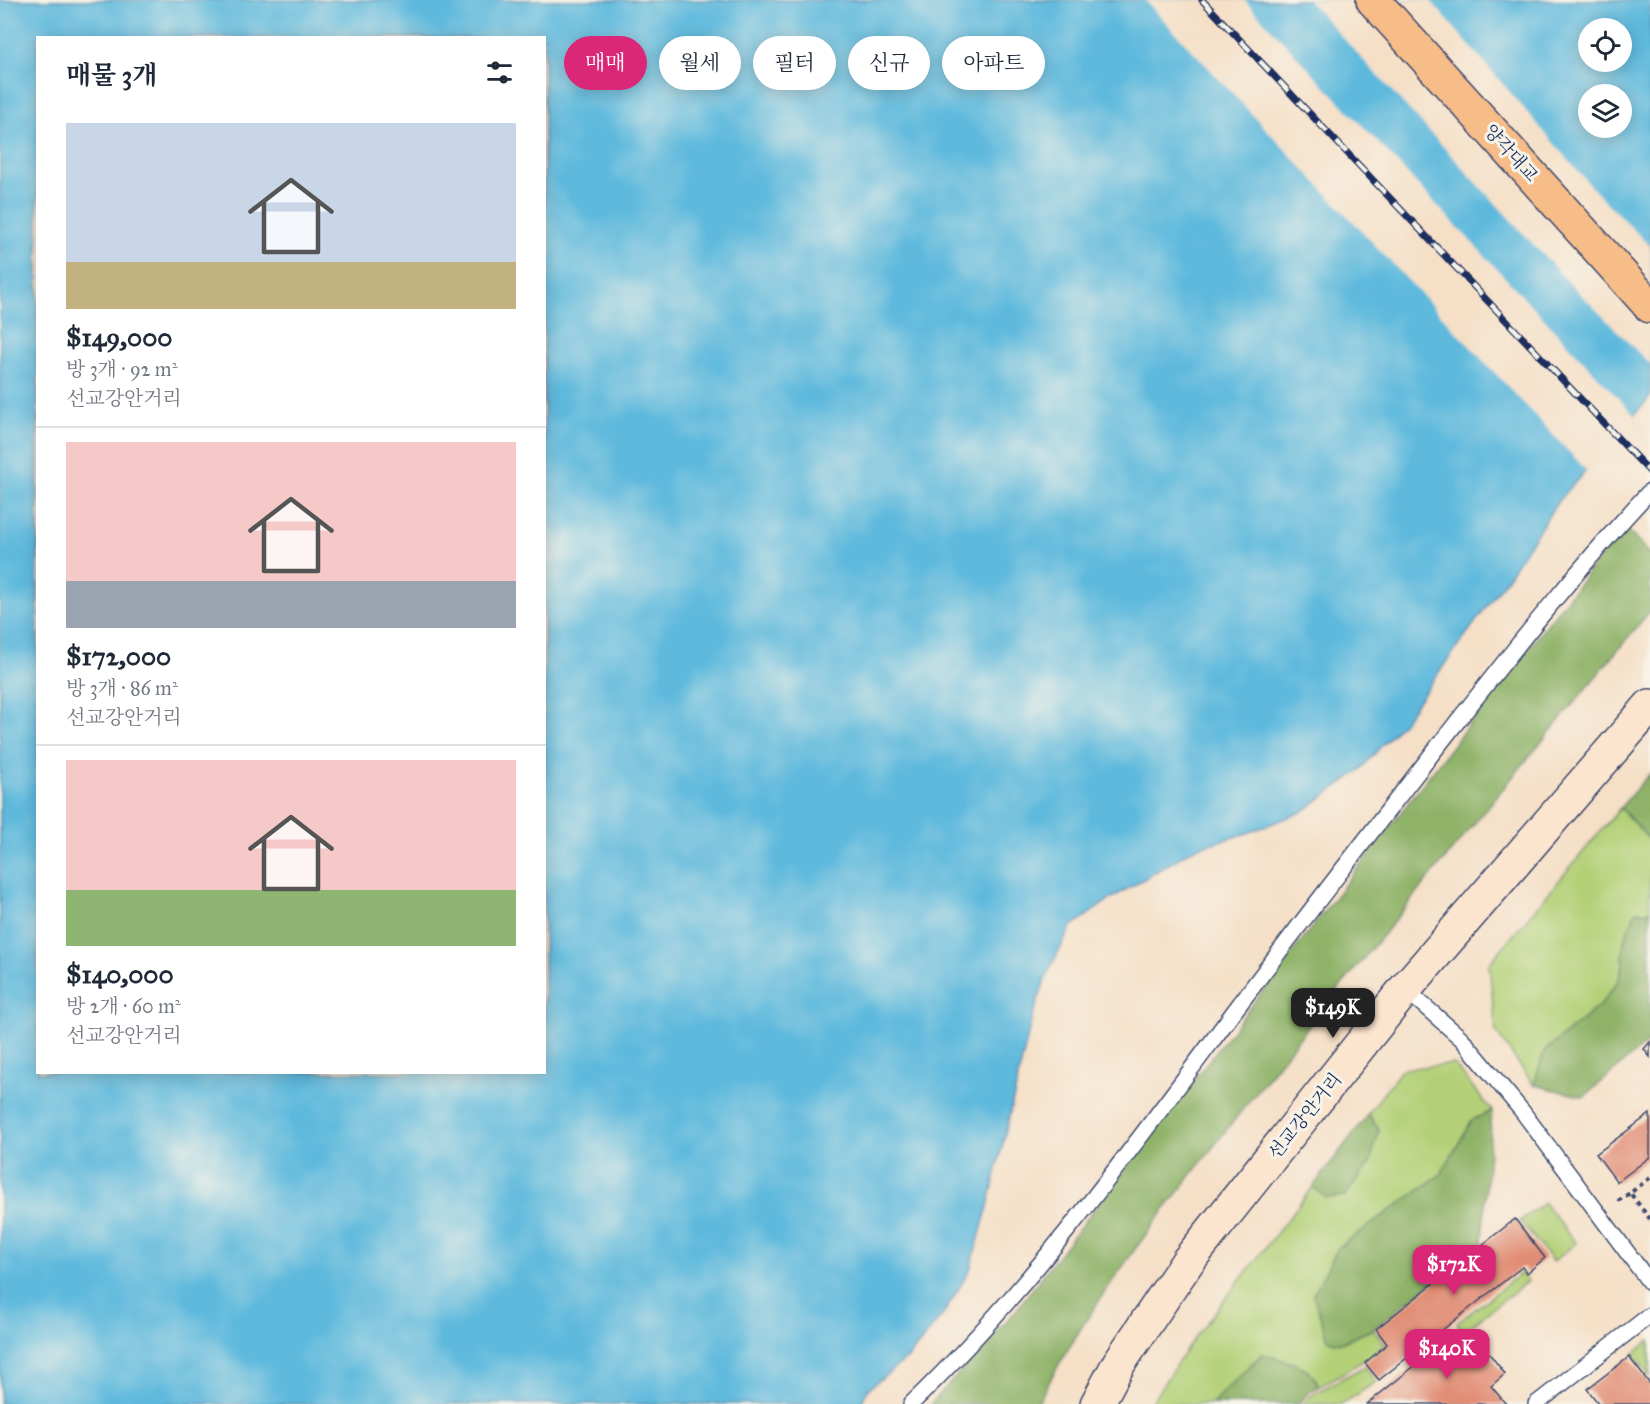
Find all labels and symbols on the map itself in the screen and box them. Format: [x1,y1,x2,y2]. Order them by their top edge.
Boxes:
street label: 양각대교 [1480,120,1543,187]
pin: $149K [1291,988,1375,1039]
street label: 선교강안거리 [1264,1069,1346,1163]
pin: $172K [1412,1245,1496,1296]
pin: $140K [1405,1329,1489,1380]

